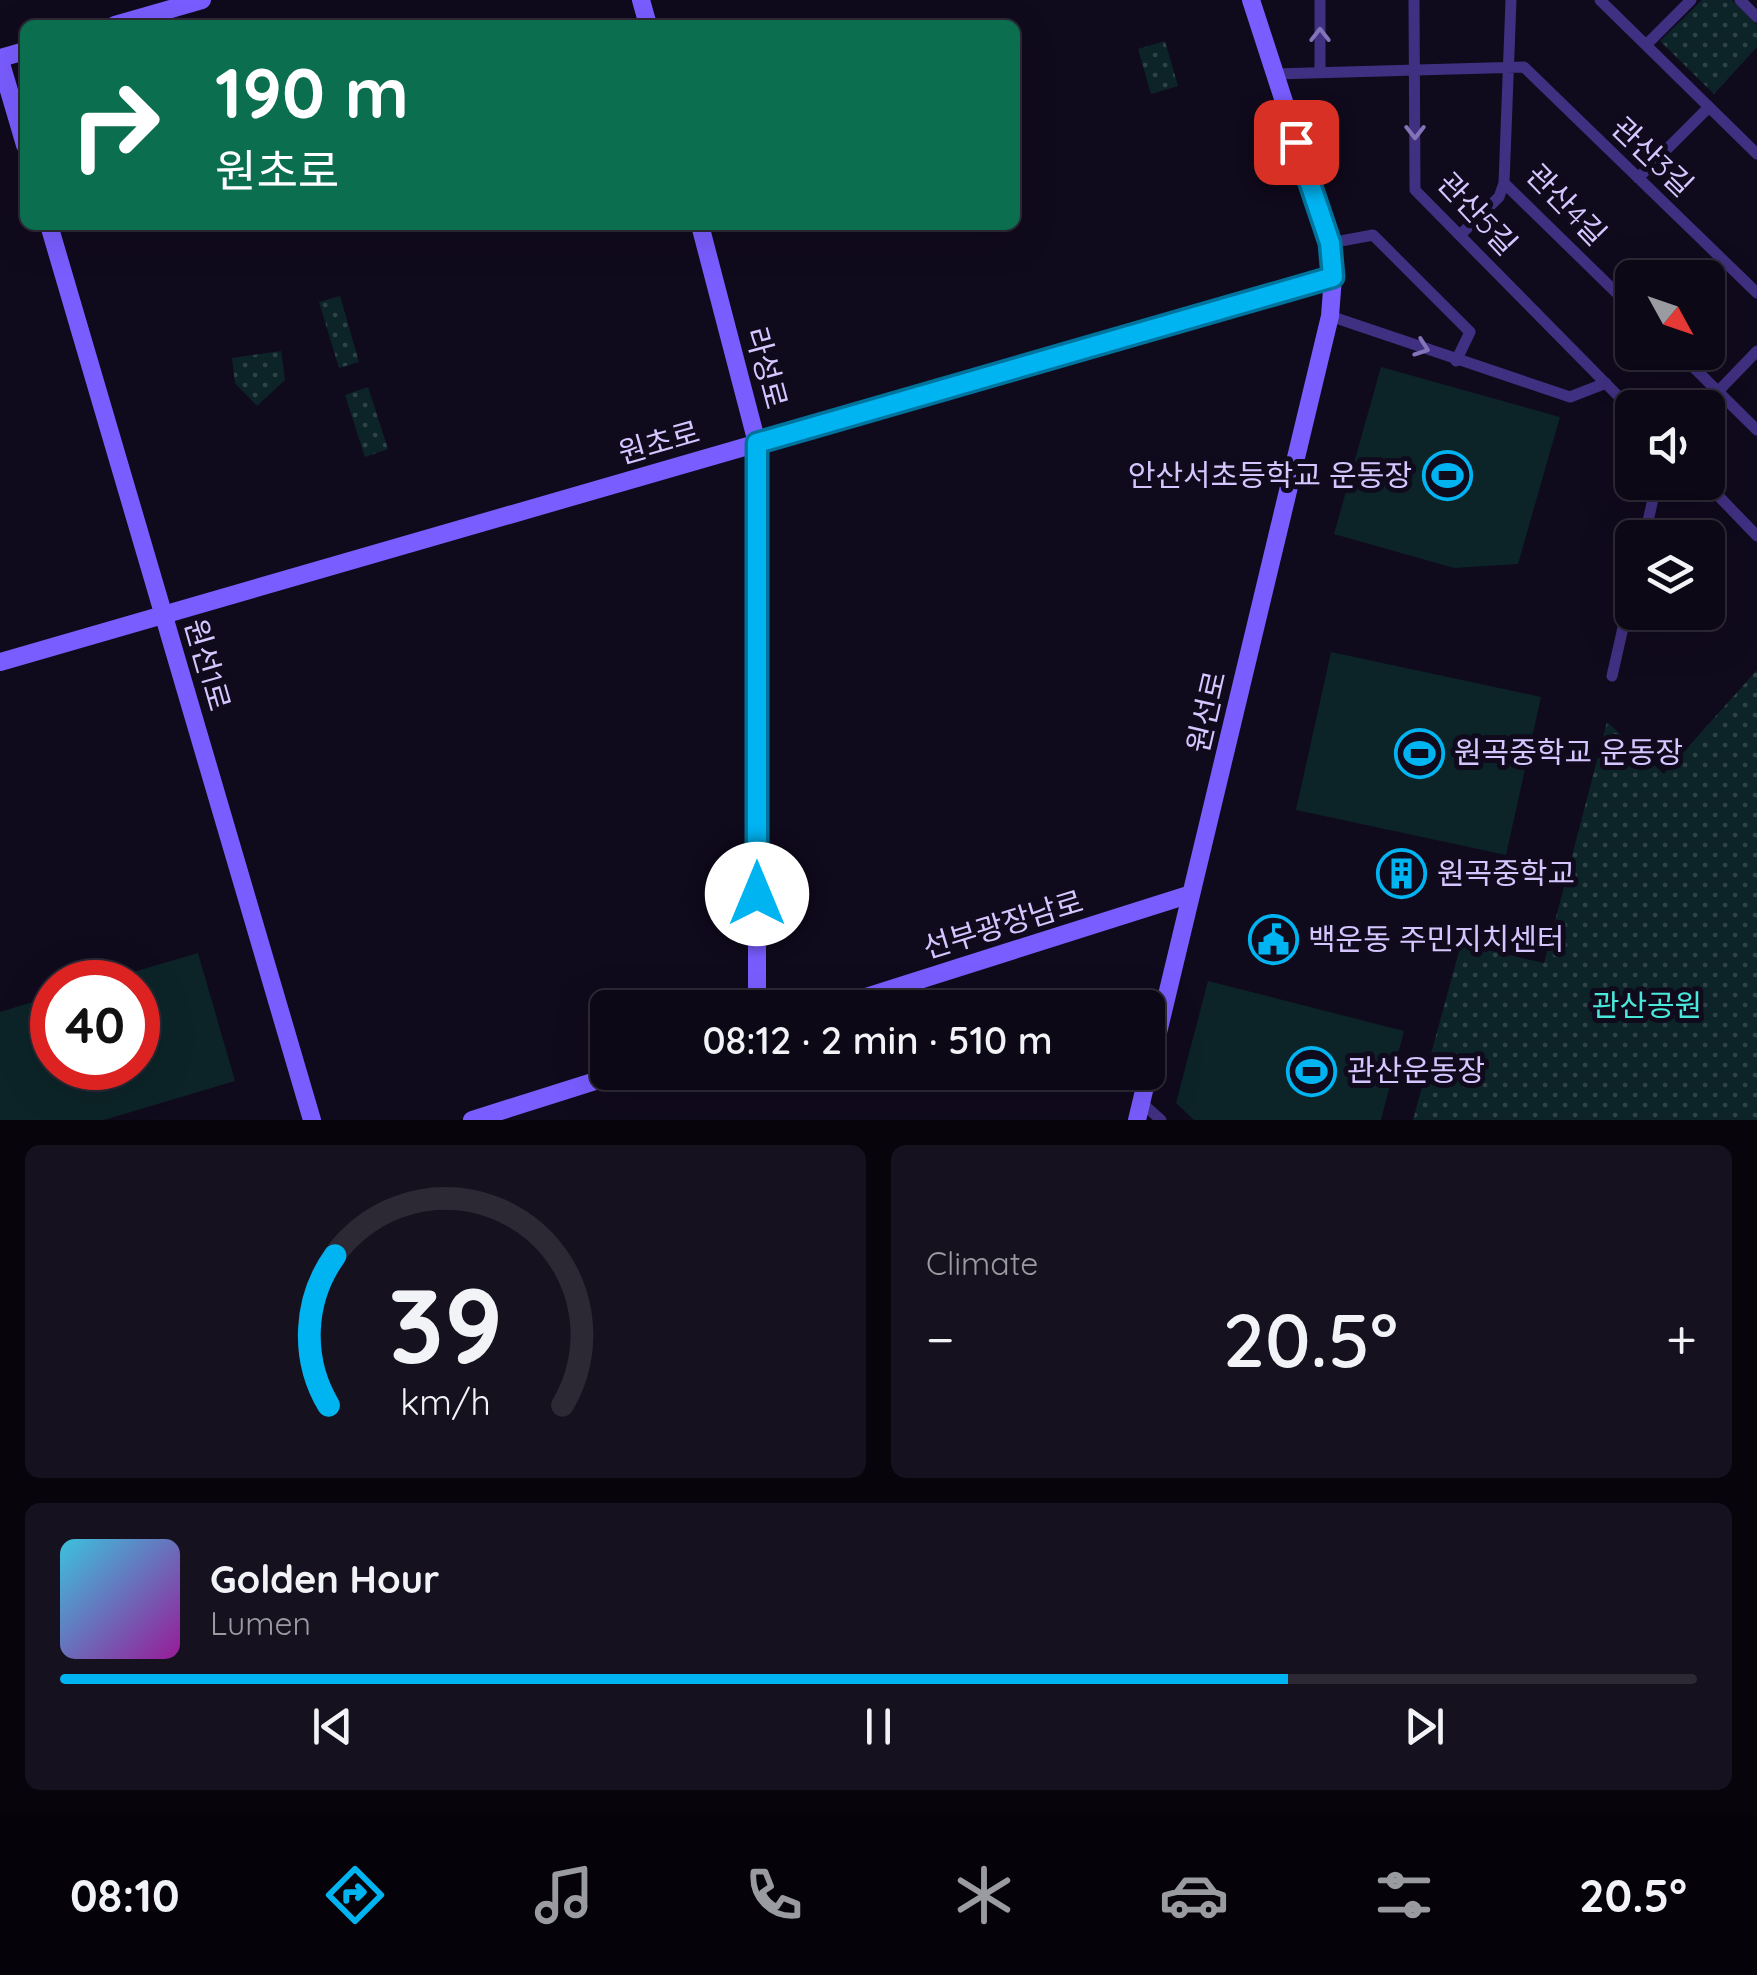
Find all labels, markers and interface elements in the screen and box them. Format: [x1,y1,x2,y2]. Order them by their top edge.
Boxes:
one-way arrow [1309,27,1331,42]
text: 190 m [215,48,409,136]
icon: right [50,60,180,190]
pin [1254,100,1339,185]
street label: 관산3길 [1604,108,1701,204]
icon: arrive [1269,115,1324,170]
one-way arrow [1404,125,1425,141]
text: 원초로 [215,142,339,198]
street label: 관산4길 [1519,156,1615,253]
street label: 관산5길 [1430,164,1525,263]
north arrow [1615,260,1725,370]
map controls [1615,260,1725,630]
street label: 라성로 [738,323,796,413]
one-way arrow [1412,337,1429,357]
button: sound [1615,390,1725,500]
street label: 원초로 [614,412,704,472]
sports icon: 안산서초등학교 운동장 [1421,450,1473,502]
place label: 안산서초등학교 운동장 [1128,456,1412,494]
button: layers [1615,520,1725,630]
street label: 원선1로 [177,614,239,715]
street label: 원선로 [1178,667,1234,756]
sports icon: 원곡중학교 운동장 [1393,727,1445,779]
place label: 원곡중학교 운동장 [1454,733,1683,771]
position arrow [705,842,809,946]
building icon: 원곡중학교 [1376,848,1428,900]
place label: 원곡중학교 [1437,854,1575,892]
street label: 선부광장남로 [918,882,1087,966]
public building icon: 백운동 주민지치센터 [1247,914,1299,966]
place label: 백운동 주민지치센터 [1308,920,1565,958]
speed limit sign: 40 [30,960,160,1090]
park label: 관산공원 [1592,986,1702,1024]
text: 08:12 · 2 min · 510 m [702,1016,1053,1064]
sports icon: 관산운동장 [1286,1045,1338,1097]
place label: 관산운동장 [1347,1051,1485,1089]
text: Climate [926,1243,1038,1283]
text: 39 [388,1259,503,1389]
text: 20.5° [1223,1292,1398,1386]
text: − [926,1304,955,1373]
text: + [1666,1304,1697,1373]
text: km/h [400,1379,491,1424]
text: Golden Hour [210,1555,439,1603]
text: Lumen [210,1603,311,1643]
icon: previous [305,1699,360,1754]
icon: pause [851,1699,906,1754]
icon: next [1397,1699,1452,1754]
icon: directions [320,1860,390,1930]
icon: music [529,1860,599,1930]
icon: phone [739,1860,809,1930]
icon: climate [949,1860,1019,1930]
icon: car [1159,1860,1229,1930]
icon: filters [1369,1860,1439,1930]
text: 08:10 [70,1867,180,1923]
text: 20.5° [1579,1867,1687,1923]

